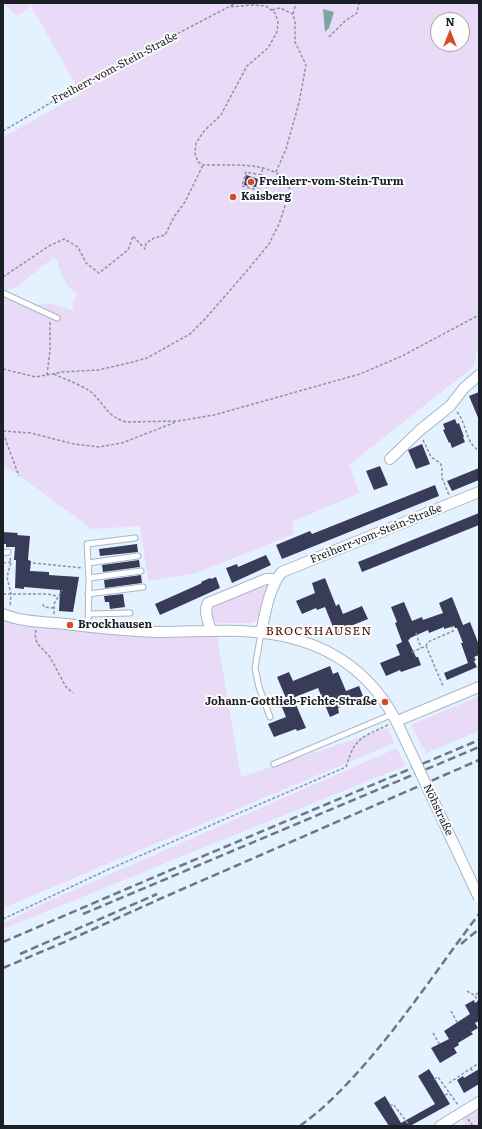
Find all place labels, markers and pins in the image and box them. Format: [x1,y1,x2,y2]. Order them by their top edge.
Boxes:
place label: Freiherr-vom-Stein-Turm [259,175,404,189]
marker: Freiherr-vom-Stein-Turm [246,177,256,187]
place label: Kaisberg [241,190,291,204]
marker: Kaisberg [228,192,238,202]
place label: Brockhausen [78,618,152,632]
marker: Brockhausen [65,620,75,630]
place label: Johann-Gottlieb-Fichte-Straße [205,695,377,709]
marker: Johann-Gottlieb-Fichte-Straße [380,697,390,707]

